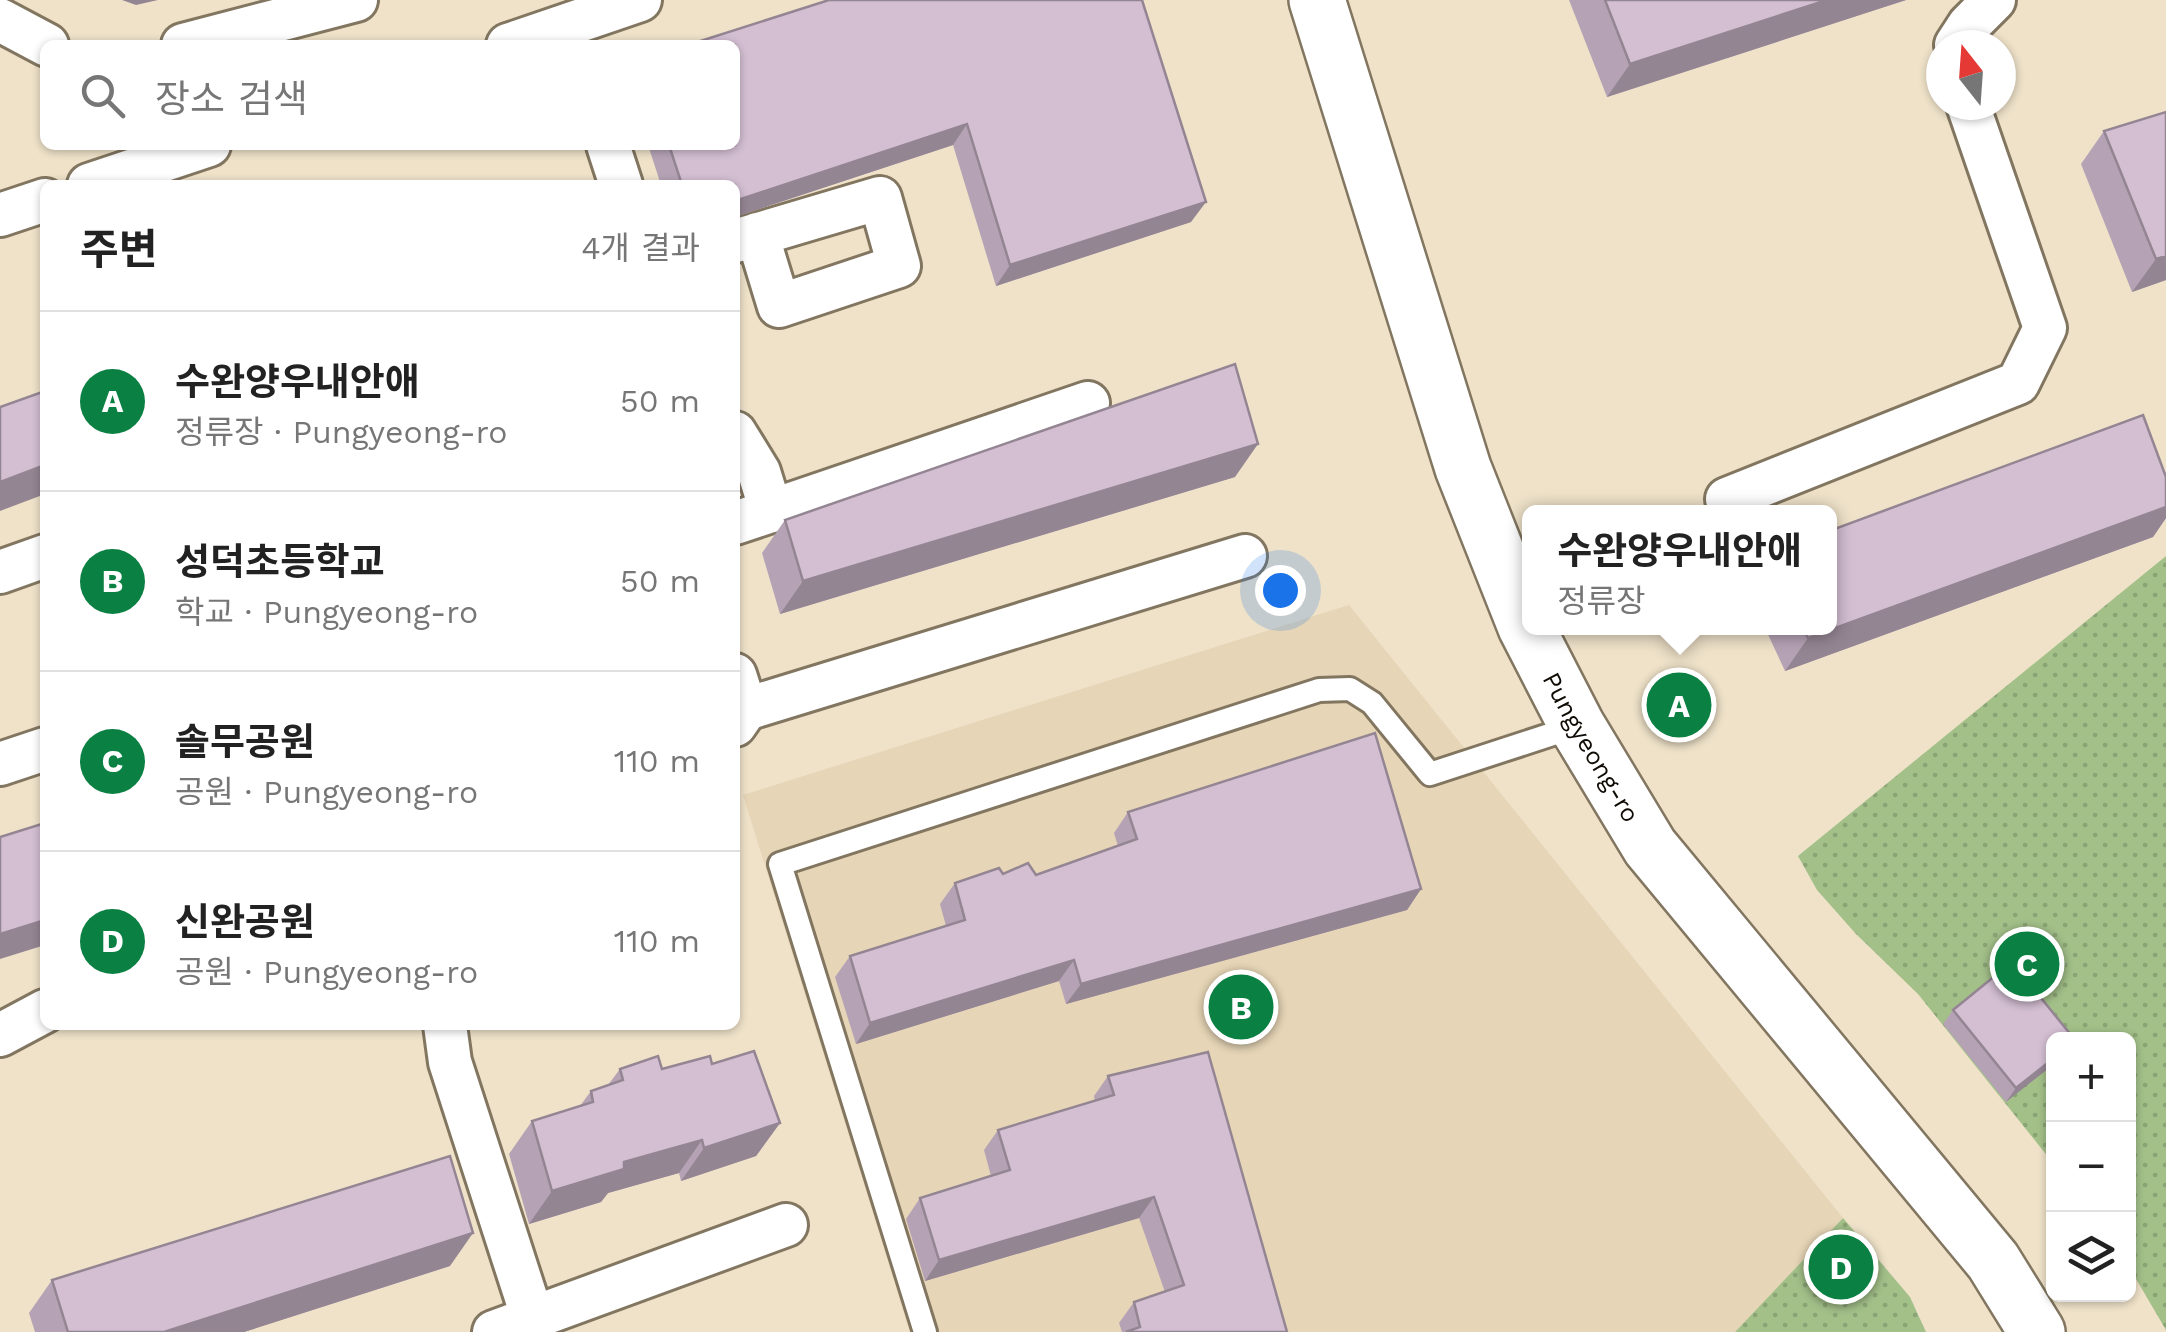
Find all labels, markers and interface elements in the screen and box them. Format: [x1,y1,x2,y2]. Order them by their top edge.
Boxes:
north arrow [1926,30,2016,120]
search box [40,40,740,150]
icon: search [75,68,130,123]
text: 장소 검색 [155,77,308,121]
text: 주변 [80,225,157,274]
text: 4개 결과 [581,229,700,267]
text: 수완양우내안애 [175,360,420,404]
text: A [102,382,123,420]
text: 50 m [620,382,700,420]
text: 정류장 · Pungyeong-ro [175,413,508,451]
popup [1522,505,1837,635]
text: 수완양우내안애 [1557,529,1802,573]
text: 성덕초등학교 [175,540,385,584]
text: B [102,562,123,600]
text: 50 m [620,562,700,600]
your location [1255,565,1306,616]
text: 정류장 [1557,582,1645,620]
text: 학교 · Pungyeong-ro [175,593,478,631]
street label: Pungyeong-ro [1537,667,1646,827]
pin: A [1646,668,1712,742]
text: 솔무공원 [175,720,315,764]
text: C [102,742,123,780]
text: 110 m [614,742,700,780]
text: 공원 · Pungyeong-ro [175,773,478,811]
text: 신완공원 [175,900,315,944]
text: D [101,922,124,960]
text: 110 m [614,922,700,960]
pin: C [1994,926,2060,1002]
text: 공원 · Pungyeong-ro [175,953,478,991]
pin: B [1208,970,1274,1044]
map controls [2046,1032,2136,1302]
button: + [2046,1032,2136,1122]
button: − [2046,1122,2136,1212]
button: layers [2046,1212,2136,1302]
pin: D [1808,1230,1874,1304]

